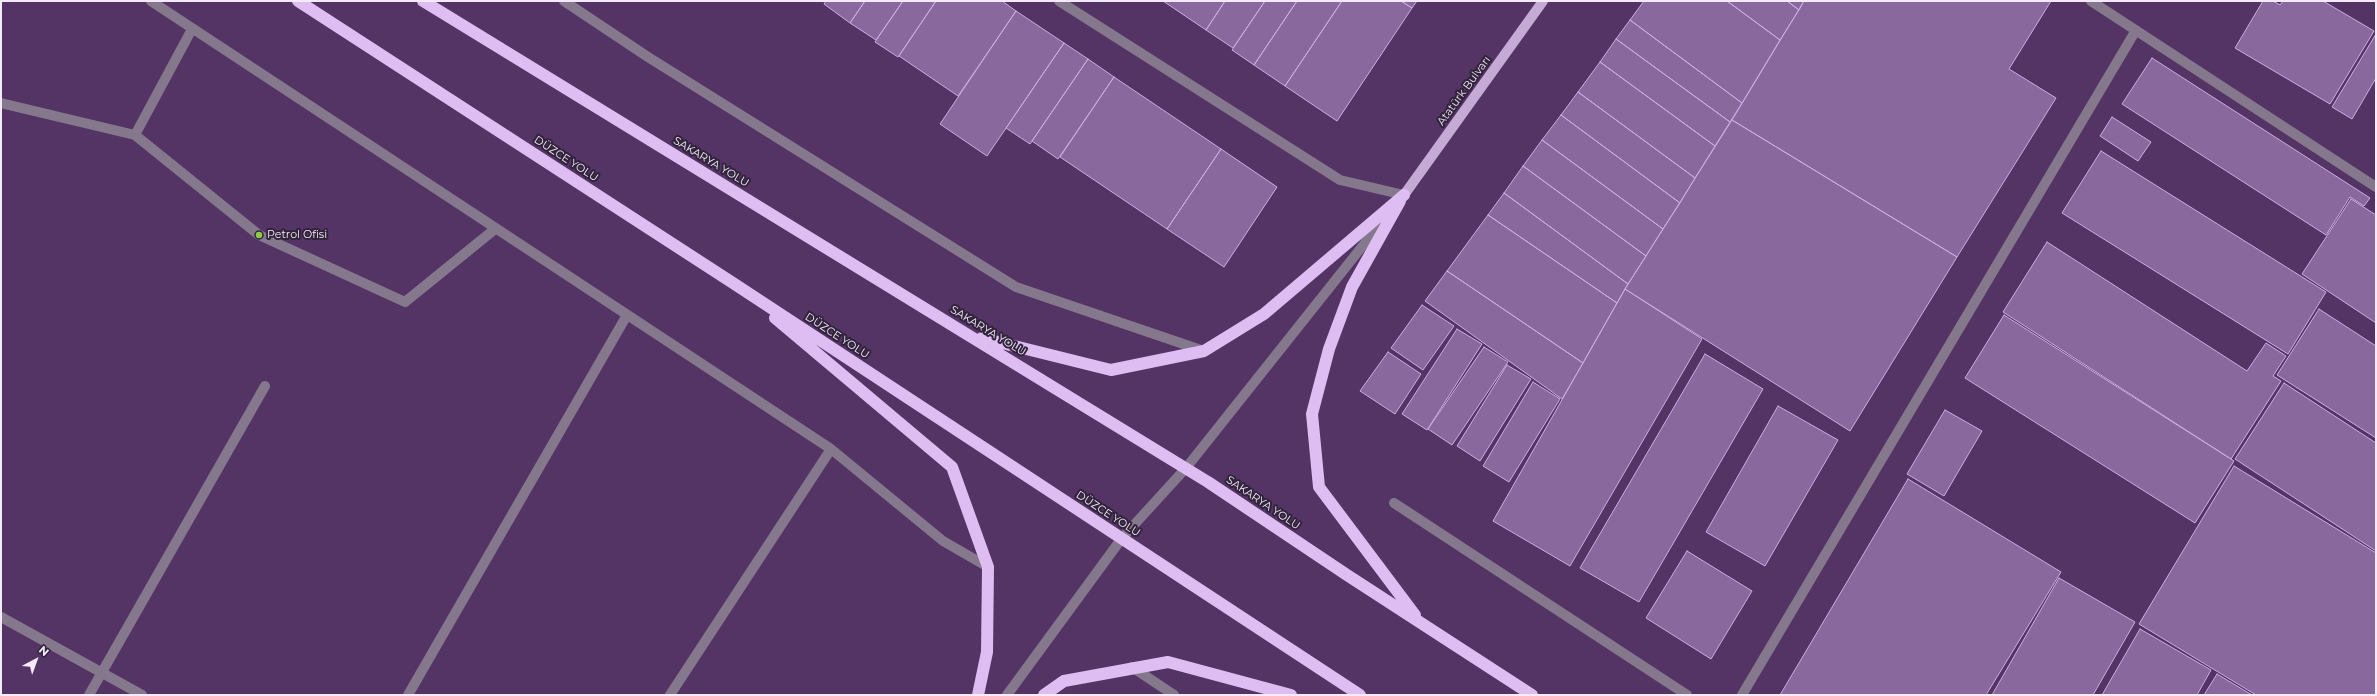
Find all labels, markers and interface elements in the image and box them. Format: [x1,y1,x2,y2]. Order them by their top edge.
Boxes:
street label: Atatürk Bulvarı [1434,54,1494,128]
street label: DÜZCE YOLU [531,133,601,185]
street label: SAKARYA YOLU [671,134,751,190]
place label: Petrol Ofisi [267,228,327,242]
marker: Petrol Ofisi [254,230,264,240]
street label: SAKARYA YOLU [948,303,1028,359]
street label: DÜZCE YOLU [802,310,872,362]
street label: SAKARYA YOLU [1224,473,1302,533]
street label: DÜZCE YOLU [1073,488,1143,540]
north arrow [16,640,56,680]
text: N [36,643,52,659]

